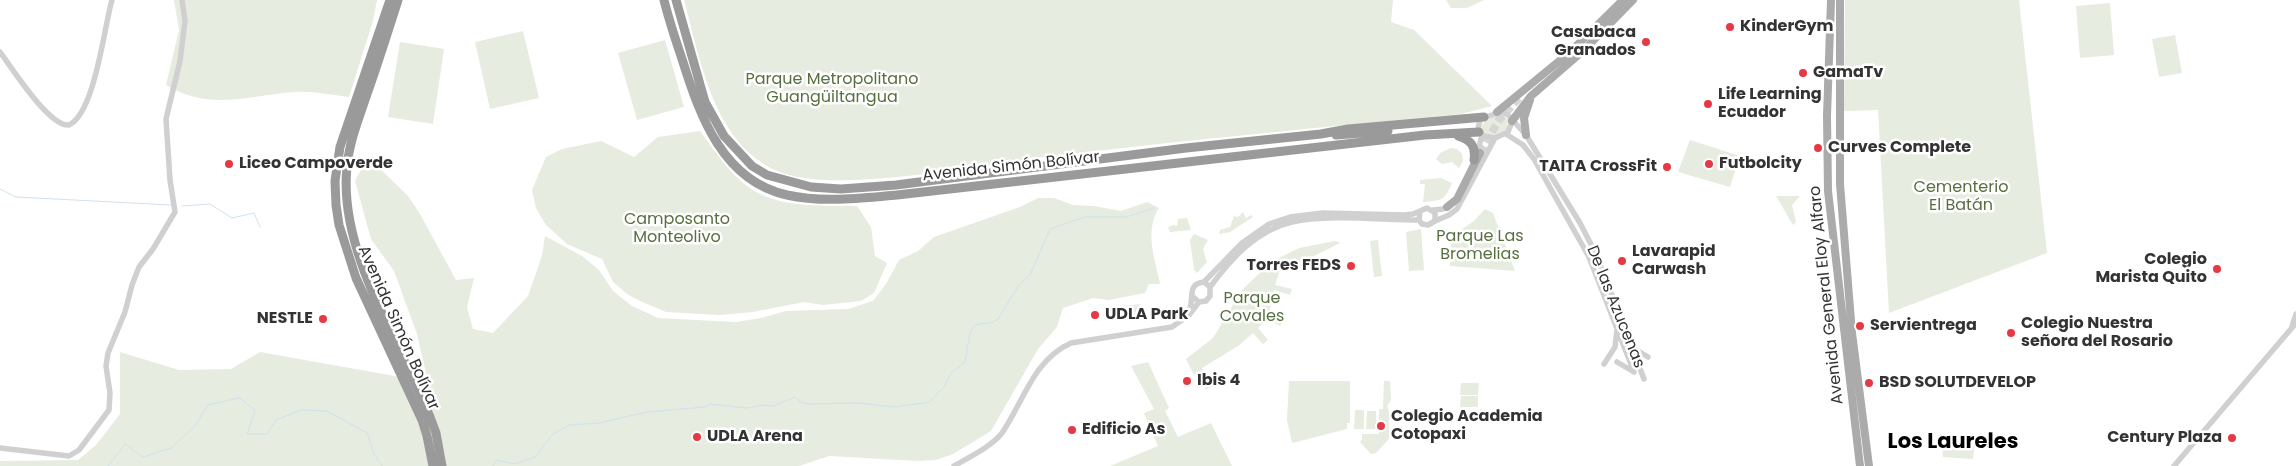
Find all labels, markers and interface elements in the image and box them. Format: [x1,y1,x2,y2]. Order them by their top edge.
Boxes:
place label: KinderGym [1740,17,1833,37]
marker: KinderGym [1724,21,1736,33]
place label: Casabaca Granados [1551,23,1636,61]
marker: Casabaca Granados [1640,36,1652,48]
place label: GamaTv [1813,63,1883,83]
marker: GamaTv [1797,67,1809,79]
park label: Parque Metropolitano Guangüiltangua [745,70,919,108]
place label: Life Learning Ecuador [1718,85,1822,123]
marker: Life Learning Ecuador [1702,98,1714,110]
place label: Curves Complete [1828,138,1971,158]
marker: Curves Complete [1812,142,1824,154]
street label: Avenida Simón Bolívar [921,148,1101,186]
place label: Liceo Campoverde [239,154,393,174]
place label: Futbolcity [1719,154,1802,174]
place label: TAITA CrossFit [1539,157,1657,177]
marker: Liceo Campoverde [223,158,235,170]
marker: Futbolcity [1703,158,1715,170]
marker: TAITA CrossFit [1661,161,1673,173]
park label: Cementerio El Batán [1914,178,2008,216]
street label: Avenida General Eloy Alfaro [1806,185,1848,405]
park label: Camposanto Monteolivo [624,210,730,248]
park label: Parque Las Bromelias [1436,227,1524,265]
place label: Lavarapid Carwash [1632,242,1716,280]
street label: Avenida Simón Bolívar [353,243,443,413]
street label: De las Azucenas [1582,243,1648,371]
place label: Colegio Marista Quito [2095,250,2207,288]
marker: Lavarapid Carwash [1616,255,1628,267]
place label: Torres FEDS [1247,256,1341,276]
marker: Torres FEDS [1345,260,1357,272]
marker: Colegio Marista Quito [2211,263,2223,275]
park label: Parque Covales [1220,289,1284,327]
place label: UDLA Park [1105,305,1188,325]
place label: NESTLE [257,309,313,329]
marker: UDLA Park [1089,309,1101,321]
marker: NESTLE [317,313,329,325]
place label: Colegio Nuestra señora del Rosario [2021,314,2173,352]
place label: Servientrega [1870,316,1977,336]
marker: Servientrega [1854,320,1866,332]
marker: Colegio Nuestra señora del Rosario [2005,327,2017,339]
place label: Ibis 4 [1197,371,1240,391]
place label: BSD SOLUTDEVELOP [1879,373,2036,393]
marker: Ibis 4 [1181,375,1193,387]
marker: BSD SOLUTDEVELOP [1863,377,1875,389]
place label: Colegio Academia Cotopaxi [1391,407,1543,445]
place label: Edificio As [1082,420,1165,440]
marker: Colegio Academia Cotopaxi [1375,420,1387,432]
marker: Edificio As [1066,424,1078,436]
place label: UDLA Arena [707,427,803,447]
place label: Century Plaza [2107,428,2222,448]
district label: Los Laureles [1888,430,2018,456]
marker: UDLA Arena [691,431,703,443]
marker: Century Plaza [2226,432,2238,444]

